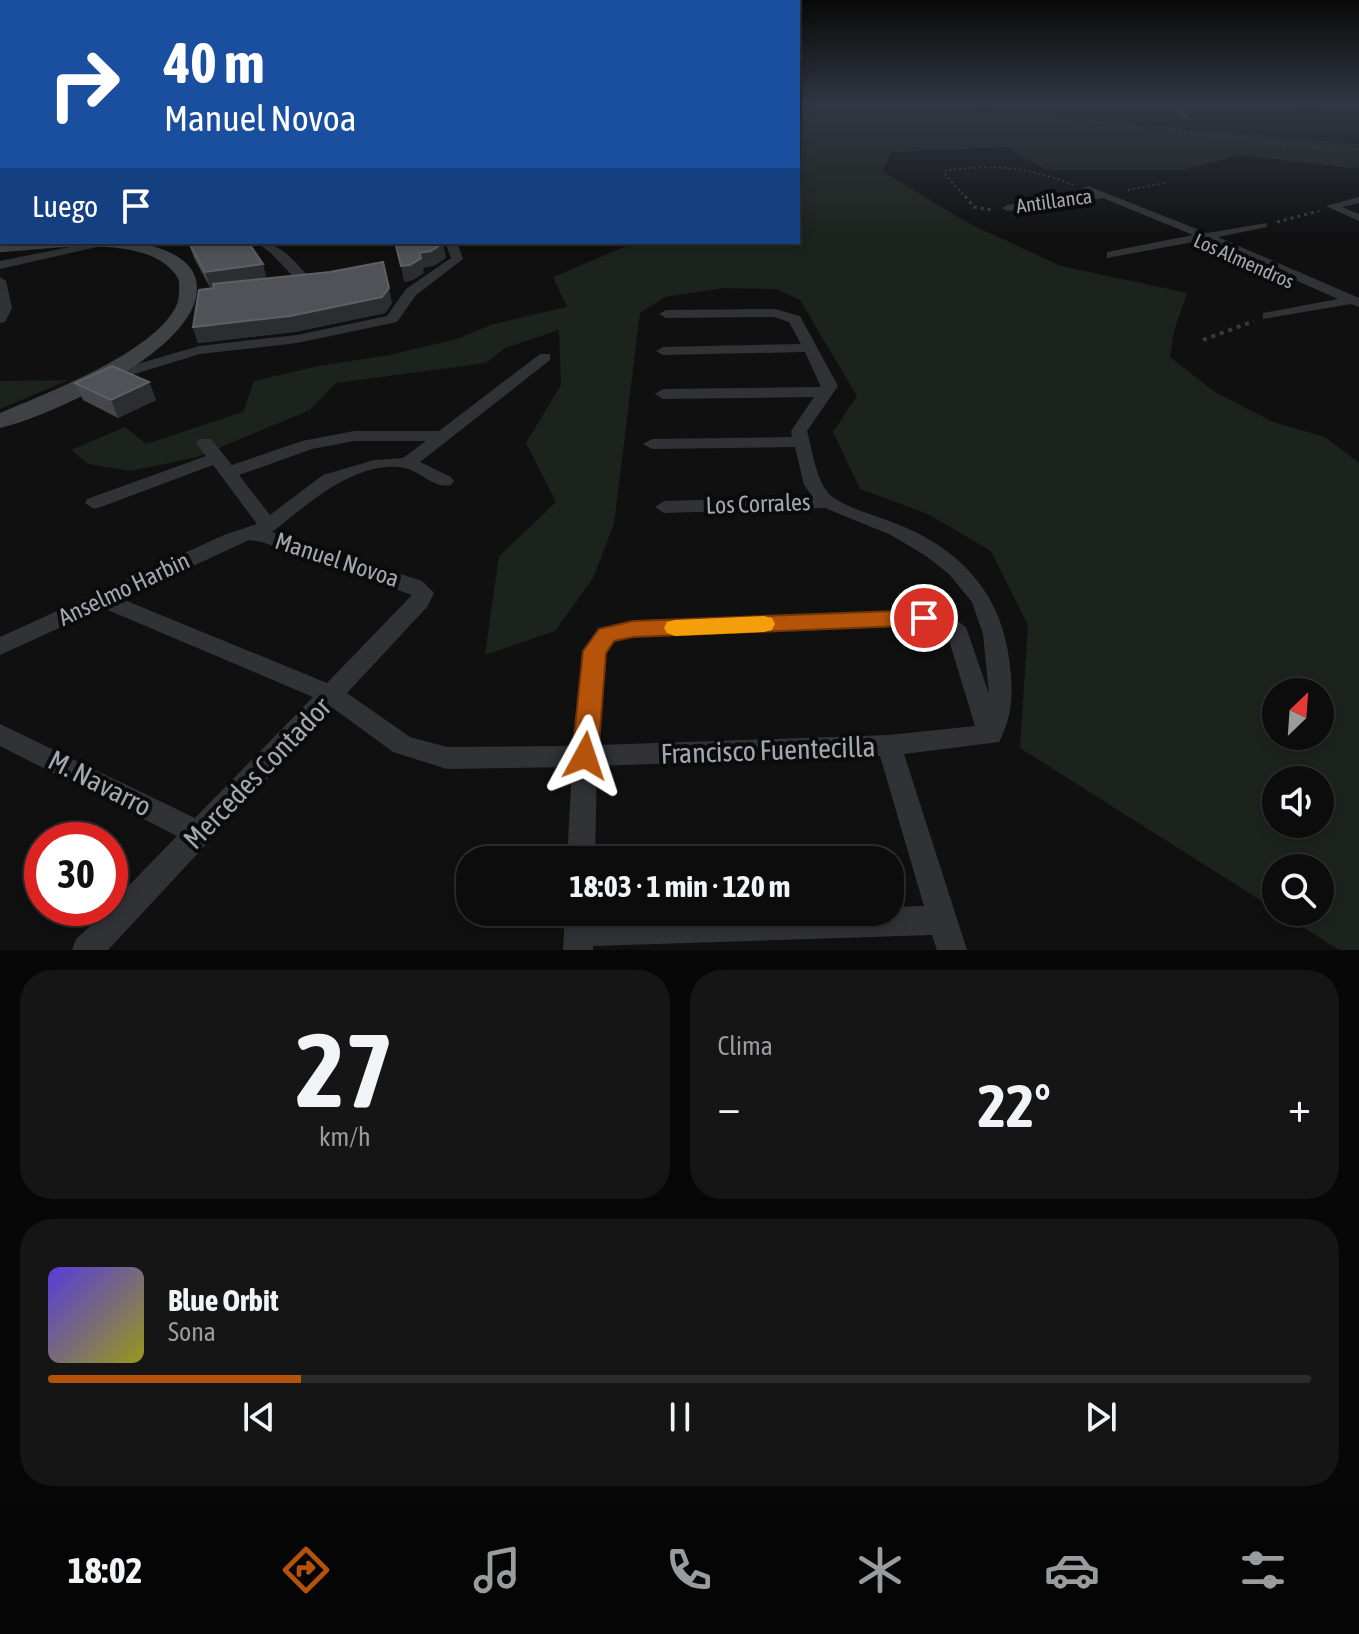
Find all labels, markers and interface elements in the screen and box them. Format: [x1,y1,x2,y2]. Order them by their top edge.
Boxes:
text: 40 m [164,31,265,95]
icon: right [32,32,136,136]
text: Manuel Novoa [164,97,356,139]
icon: arrive [114,184,158,228]
street label: Antillanca [1015,184,1093,217]
text: Luego [32,189,98,223]
street label: Los Almendros [1191,228,1298,293]
street label: Los Corrales [705,488,811,519]
street label: Manuel Novoa [272,527,402,592]
street label: Anselmo Harbin [54,546,194,631]
pin [890,584,958,652]
icon: arrive [902,596,946,640]
north arrow [1262,678,1334,750]
map controls [1262,678,1334,926]
street label: Mercedes Contador [177,690,338,855]
position arrow [543,714,627,798]
street label: Francisco Fuentecilla [660,730,876,770]
street label: M. Navarro [43,744,157,822]
button: sound [1262,766,1334,838]
speed limit sign: 30 [24,822,128,926]
button: search [1262,854,1334,926]
text: 18:03 · 1 min · 120 m [570,869,790,903]
text: 27 [296,1010,394,1129]
text: Clima [718,1031,773,1061]
text: 22° [978,1071,1051,1140]
text: − [718,1081,740,1131]
text: + [1288,1081,1311,1131]
text: km/h [319,1122,371,1152]
text: Blue Orbit [168,1283,279,1317]
text: Sona [168,1317,216,1347]
icon: previous [237,1395,281,1439]
icon: pause [658,1395,702,1439]
icon: next [1079,1395,1123,1439]
icon: directions [278,1542,334,1598]
icon: music [469,1542,525,1598]
icon: phone [661,1542,717,1598]
icon: climate [852,1542,908,1598]
icon: car [1044,1542,1100,1598]
icon: filters [1235,1542,1291,1598]
text: 18:02 [68,1549,143,1591]

